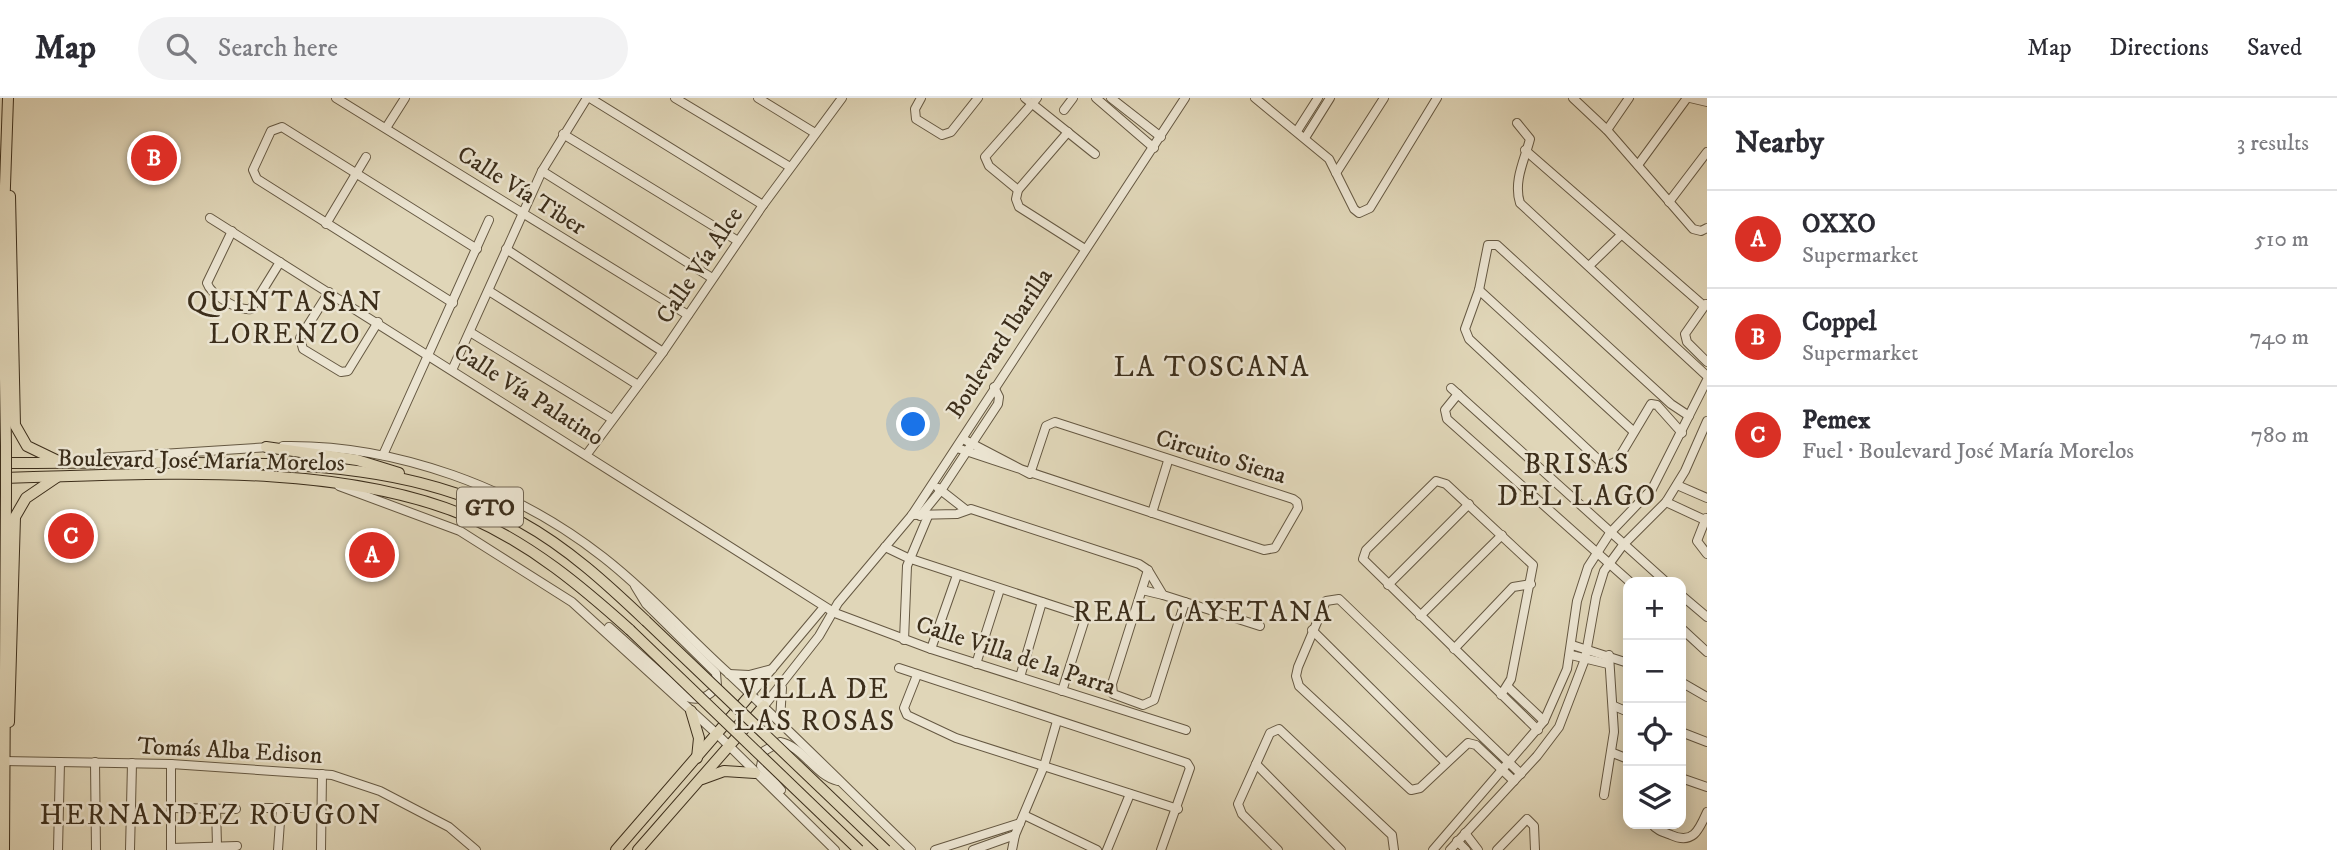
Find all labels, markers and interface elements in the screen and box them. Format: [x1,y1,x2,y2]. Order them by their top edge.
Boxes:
search box [138,17,628,80]
text: Map [35,28,96,69]
icon: search [162,29,200,67]
text: Search here [218,32,338,65]
text: Map [2027,33,2072,63]
text: Directions [2110,33,2209,63]
text: Saved [2247,33,2302,63]
text: Nearby [1735,125,1824,162]
text: 3 results [2237,129,2309,158]
pin: B [131,132,177,184]
street label: Calle Vía Tiber [452,139,591,242]
street label: Calle Vía Alce [650,201,750,330]
text: OXXO [1802,208,1876,241]
text: A [1751,225,1765,254]
text: 510 m [2255,225,2309,254]
text: Supermarket [1802,241,1918,270]
street label: Boulevard Ibarilla [940,262,1060,424]
district label: QUINTA SAN LORENZO [187,285,383,352]
text: Coppel [1802,306,1877,339]
text: B [1751,323,1765,352]
text: 740 m [2249,323,2309,352]
street label: Calle Vía Palatino [448,337,609,453]
text: Supermarket [1802,339,1918,368]
district label: LA TOSCANA [1114,350,1310,385]
text: Pemex [1802,404,1871,437]
your location [896,407,930,441]
text: C [1750,421,1766,450]
text: 780 m [2251,421,2309,450]
street label: Circuito Siena [1152,423,1290,491]
text: Fuel · Boulevard José María Morelos [1802,437,2134,466]
street label: Boulevard José María Morelos [57,443,345,479]
district label: BRISAS DEL LAGO [1497,447,1657,514]
road number: GTO [457,488,523,526]
pin: C [48,510,94,562]
pin: A [349,529,395,581]
map controls [1623,577,1686,829]
button: + [1623,577,1686,640]
district label: REAL CAYETANA [1073,595,1333,630]
street label: Calle Villa de la Parra [912,609,1120,703]
button: − [1623,640,1686,703]
district label: VILLA DE LAS ROSAS [734,672,896,739]
button: locate [1623,703,1686,766]
street label: Tomás Alba Edison [137,731,324,771]
button: layers [1623,766,1686,829]
district label: HERNANDEZ ROUGON [39,798,383,833]

